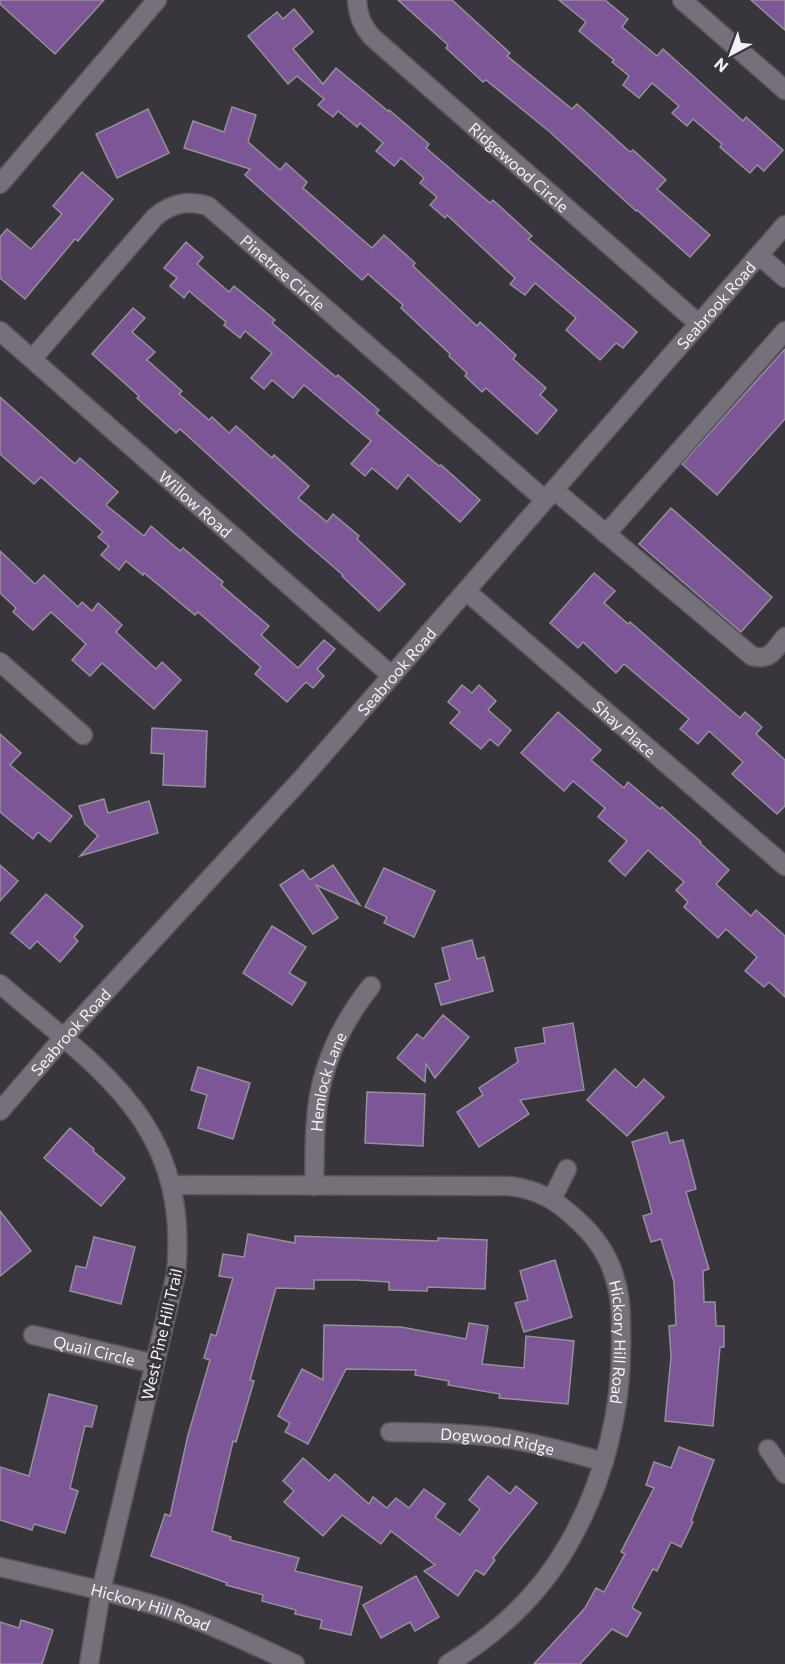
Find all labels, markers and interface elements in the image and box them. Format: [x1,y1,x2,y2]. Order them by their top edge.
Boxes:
north arrow [701,24,761,84]
text: N [710,55,732,77]
street label: Ridgewood Circle [466,118,573,215]
street label: Pinetree Circle [237,230,330,314]
street label: Seabrook Road [672,257,759,352]
street label: Willow Road [155,466,236,541]
street label: Seabrook Road [353,623,439,719]
street label: Shay Place [590,696,660,760]
street label: Seabrook Road [26,984,114,1079]
street label: Hemlock Lane [306,1028,349,1132]
street label: West Pine Hill Trail [137,1266,185,1402]
street label: Hickory Hill Road [606,1278,631,1405]
street label: Quail Circle [52,1331,137,1368]
street label: Dogwood Ridge [440,1423,556,1458]
street label: Hickory Hill Road [89,1579,214,1634]

